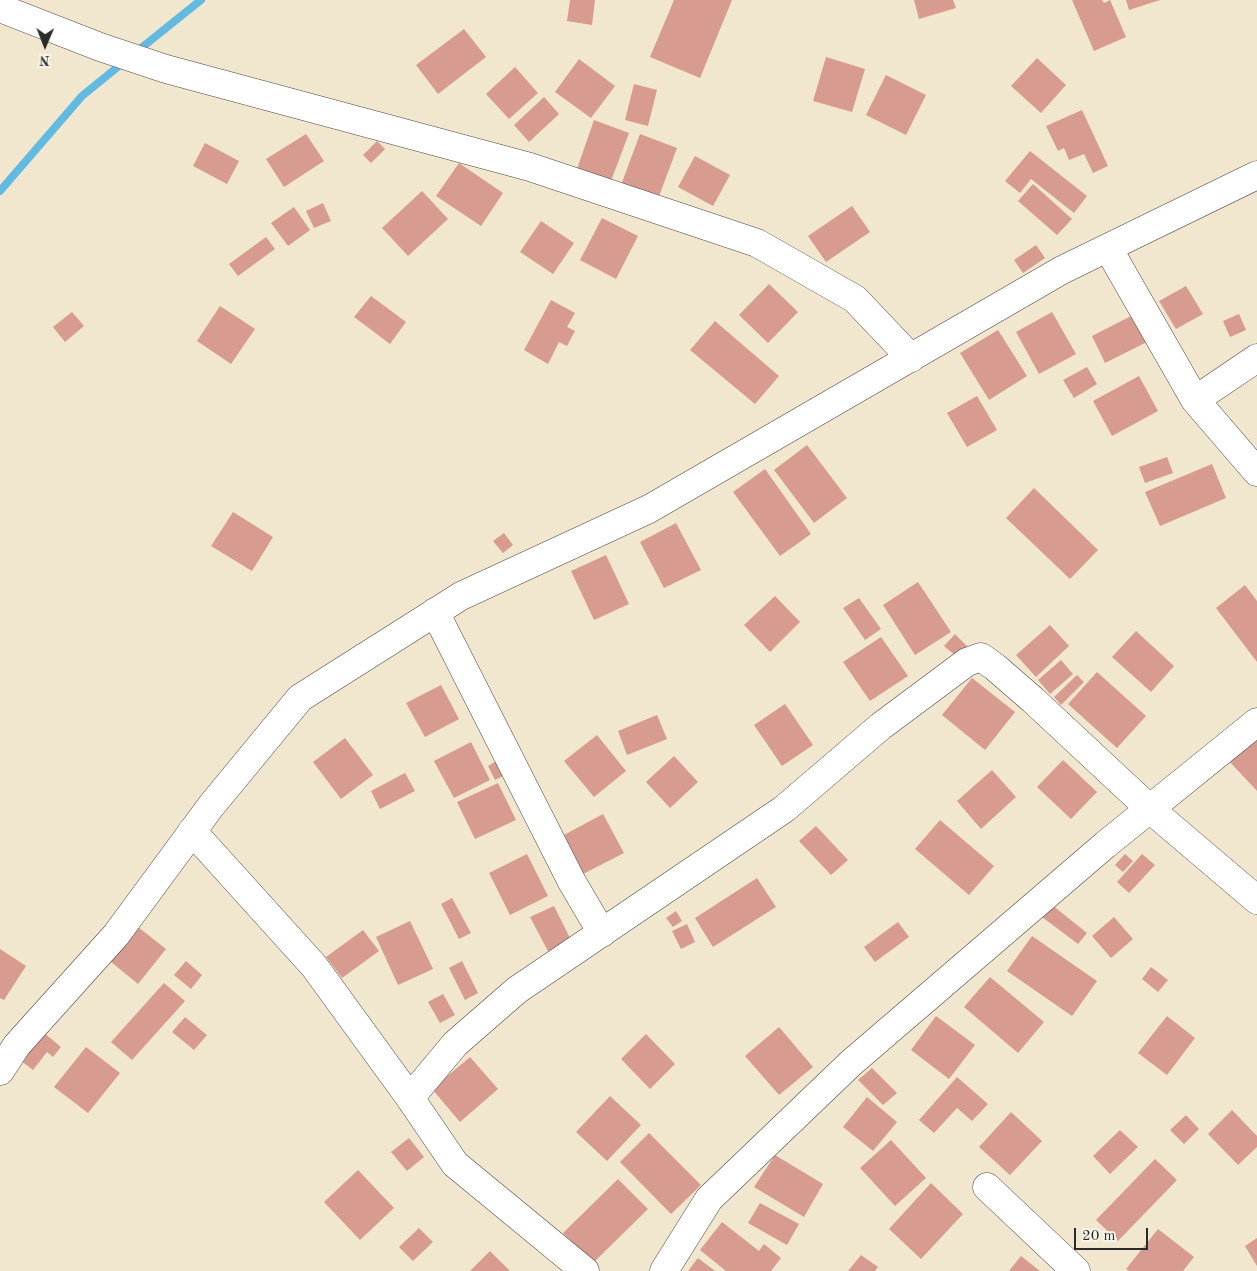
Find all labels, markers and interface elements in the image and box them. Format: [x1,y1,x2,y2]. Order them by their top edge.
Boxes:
north arrow [20,20,70,70]
text: N [39,53,50,67]
scale bar [1077,1218,1151,1250]
text: 20 m [1082,1229,1116,1244]

